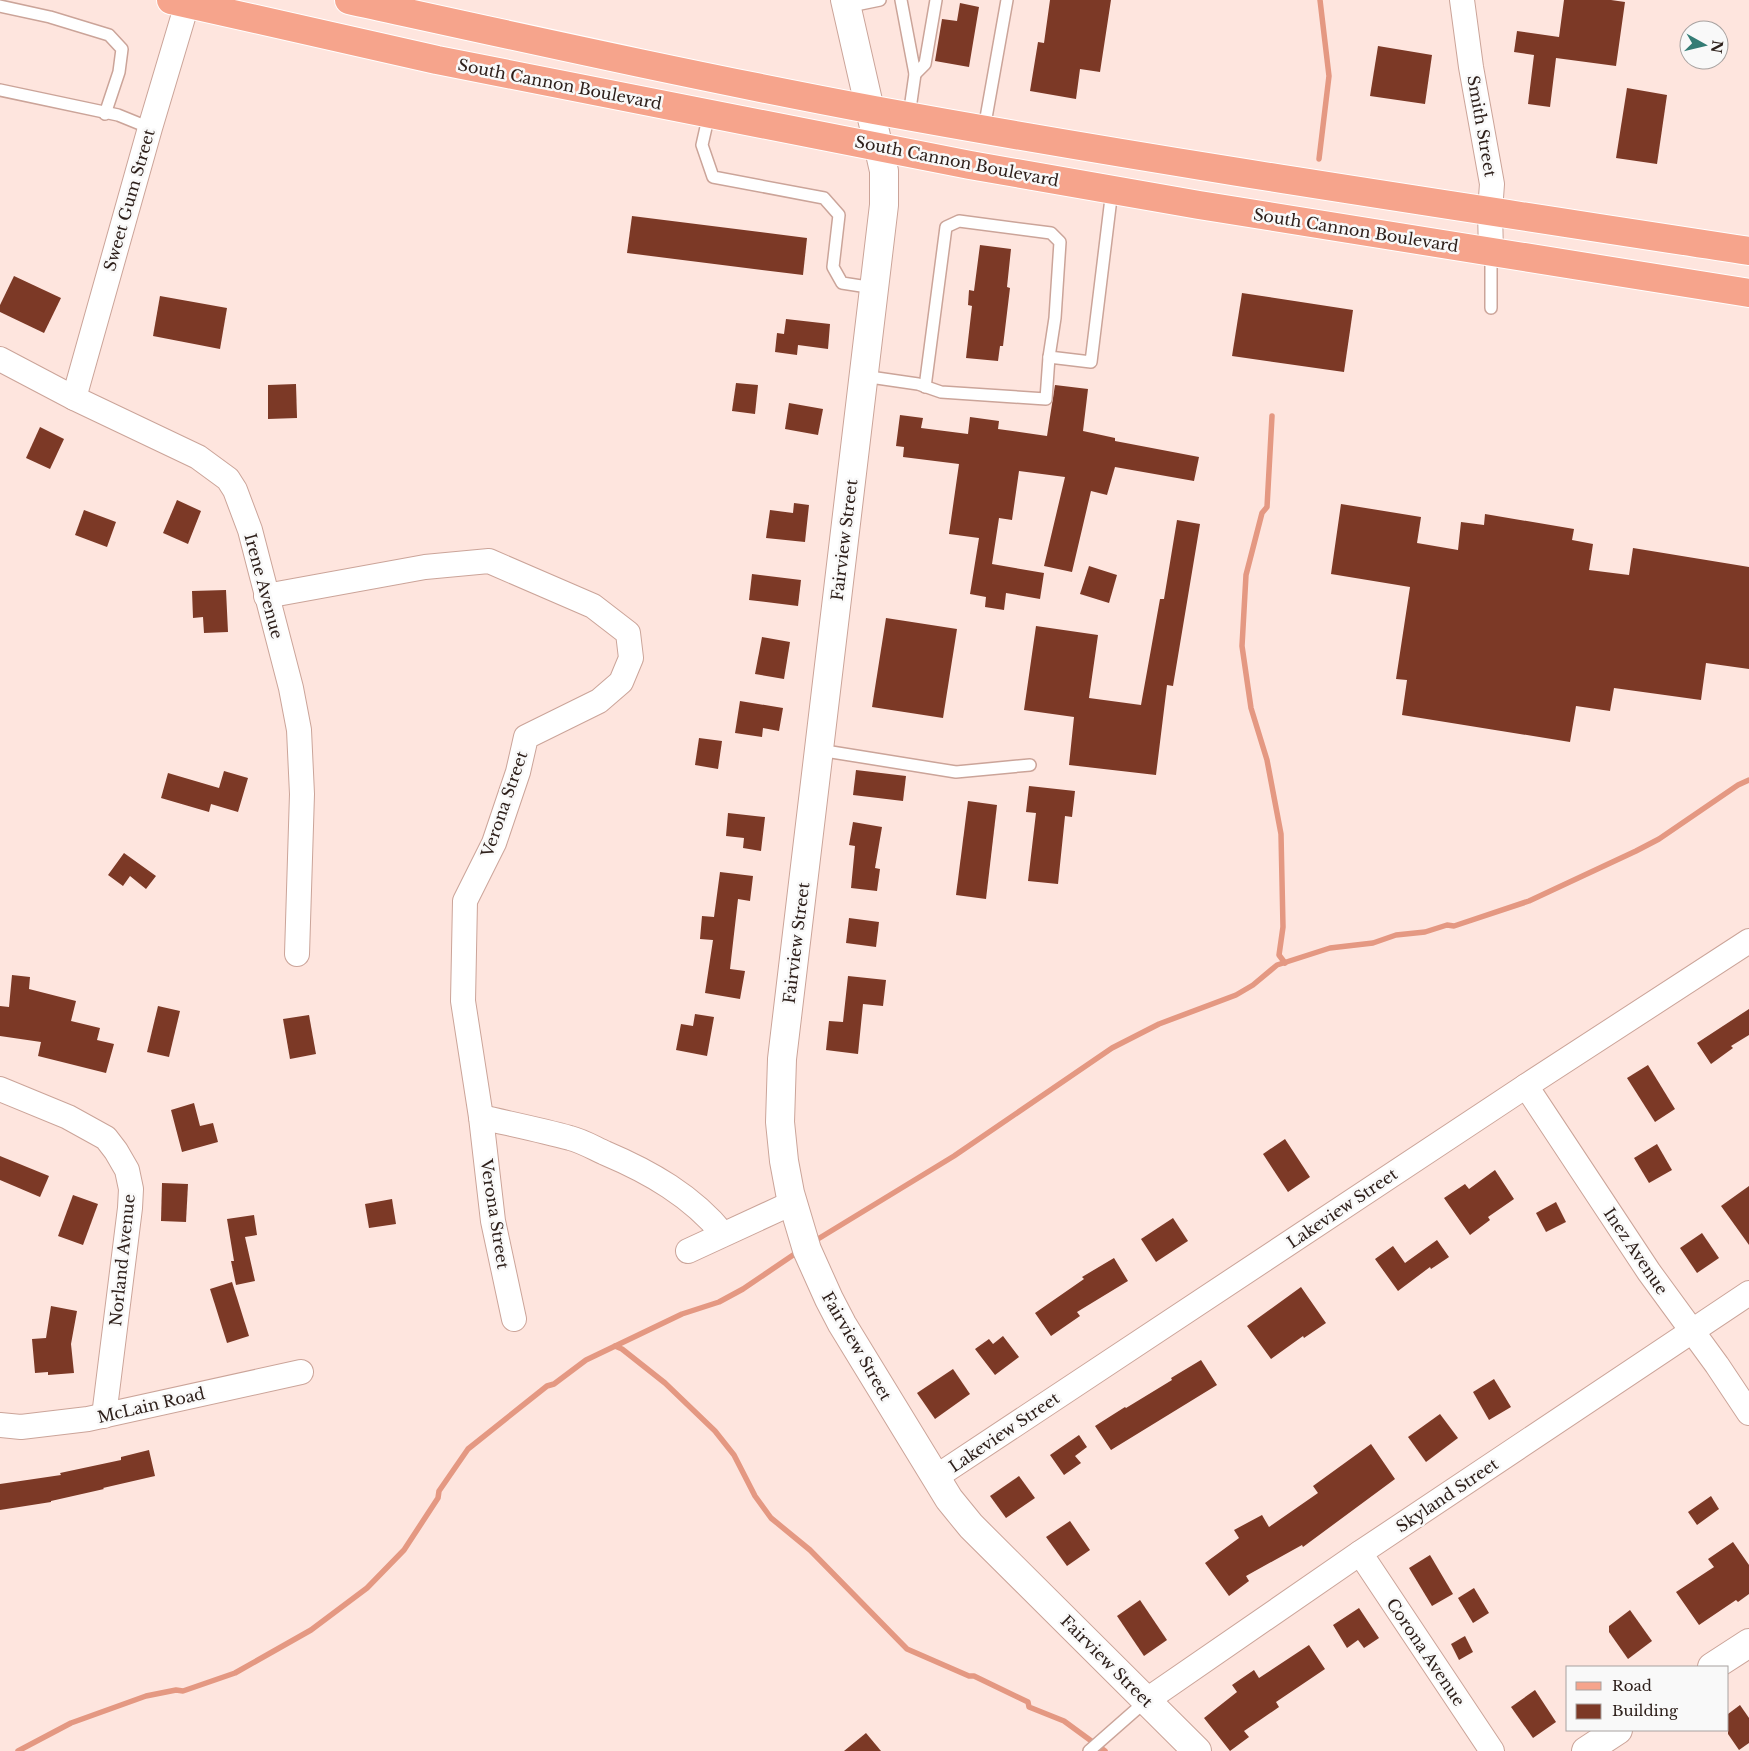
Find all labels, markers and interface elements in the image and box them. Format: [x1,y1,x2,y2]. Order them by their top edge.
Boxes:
north arrow [1679,20,1729,70]
text: N [1707,39,1727,55]
street label: South Cannon Boulevard [456,54,664,114]
street label: Smith Street [1463,74,1501,178]
street label: Sweet Gum Street [99,127,159,273]
street label: South Cannon Boulevard [853,131,1061,191]
street label: South Cannon Boulevard [1252,204,1460,256]
street label: Fairview Street [827,478,861,602]
street label: Irene Avenue [240,531,288,641]
street label: Verona Street [476,748,531,861]
street label: Fairview Street [779,881,813,1005]
street label: Verona Street [476,1157,514,1270]
street label: Lakeview Street [1283,1164,1401,1252]
street label: Norland Avenue [105,1193,139,1327]
street label: Inez Avenue [1600,1204,1672,1298]
street label: Fairview Street [818,1288,896,1404]
street label: McLain Road [95,1383,207,1427]
street label: Lakeview Street [945,1388,1063,1476]
street label: Skyland Street [1392,1453,1502,1537]
street label: Corona Avenue [1383,1594,1469,1710]
street label: Fairview Street [1057,1611,1157,1711]
legend [1566,1666,1729,1731]
text: Road [1612,1676,1652,1695]
text: Building [1612,1701,1679,1720]

